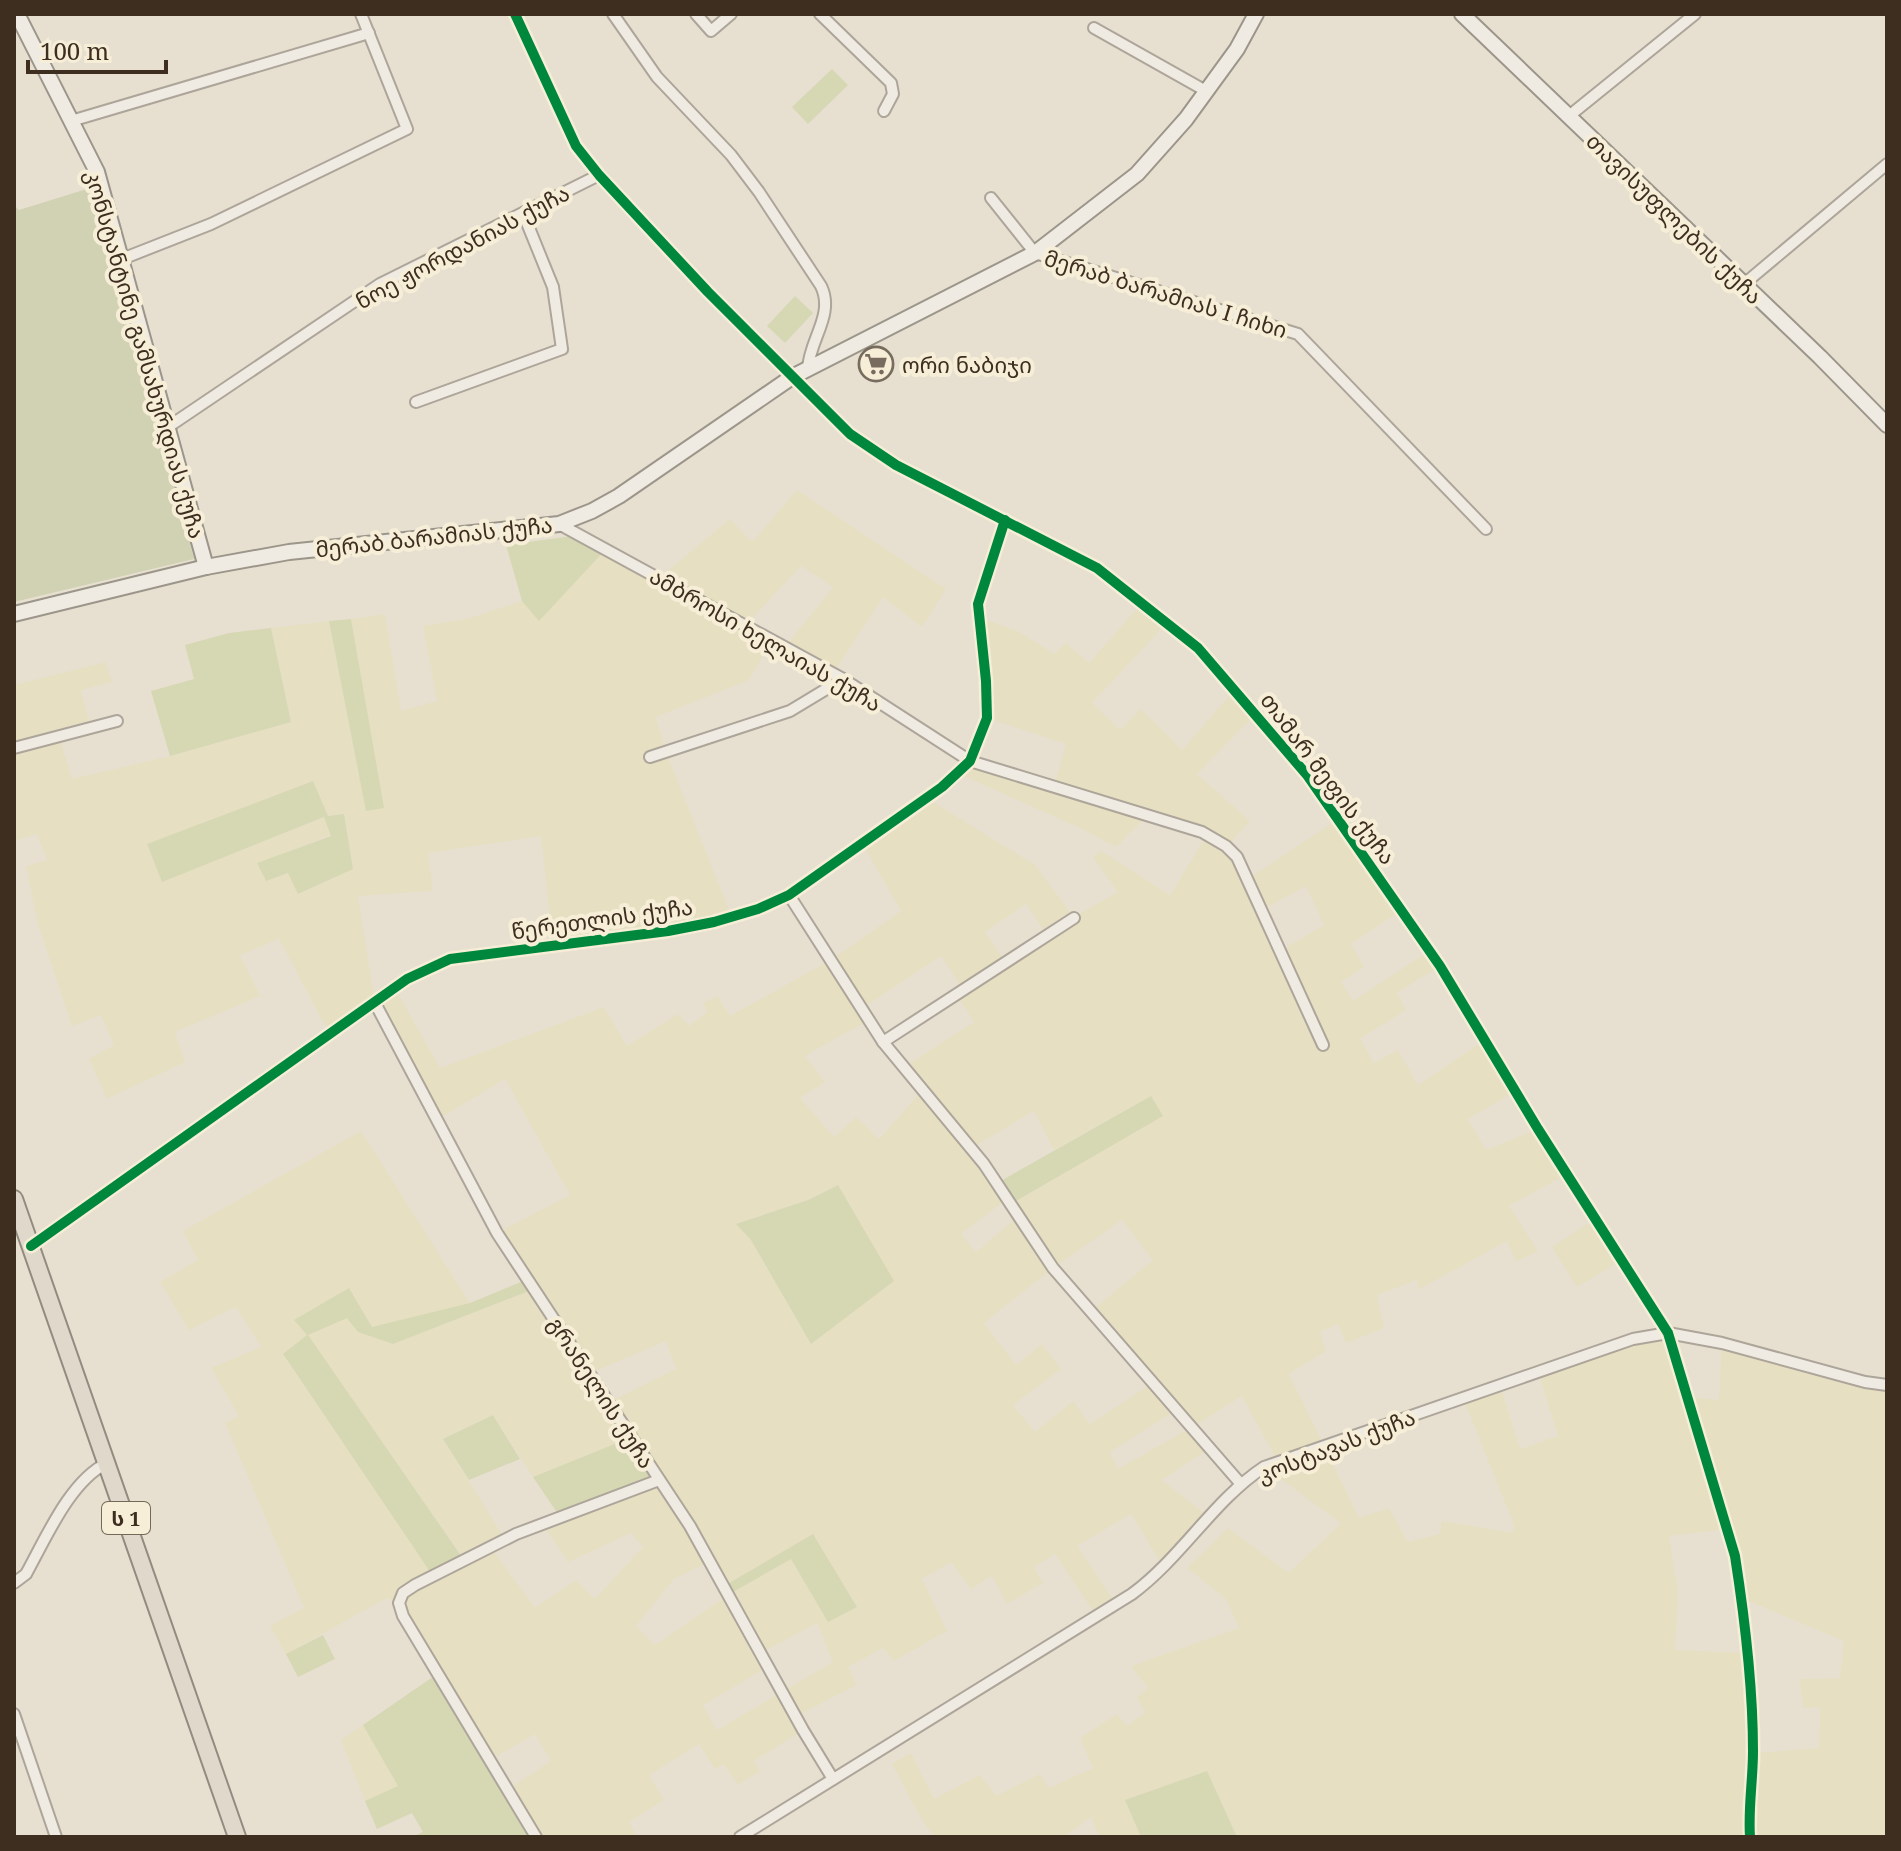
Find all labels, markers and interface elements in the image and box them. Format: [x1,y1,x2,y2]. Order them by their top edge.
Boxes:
scale bar [28,24,166,74]
text: 100 m [40,34,109,67]
street label: თავისუფლების ქუჩა [1580,126,1770,310]
street label: კონსტანტინე გამსახურდიას ქუჩა [79,166,213,542]
street label: ნოე ჟორდანიას ქუჩა [350,177,574,315]
street label: მერაბ ბარამიას I ჩიხი [1041,242,1291,344]
supermarket icon: ორი ნაბიჯი [857,345,895,383]
place label: ორი ნაბიჯი [902,349,1032,379]
street label: მერაბ ბარამიას ქუჩა [314,509,554,563]
street label: ამბროსი ხელაიას ქუჩა [645,560,887,718]
street label: თამარ მეფის ქუჩა [1254,686,1404,870]
street label: წერეთლის ქუჩა [510,890,694,946]
street label: გრანელის ქუჩა [542,1310,662,1474]
street label: კოსტავას ქუჩა [1253,1401,1419,1489]
road number: ს 1 [102,1502,150,1534]

